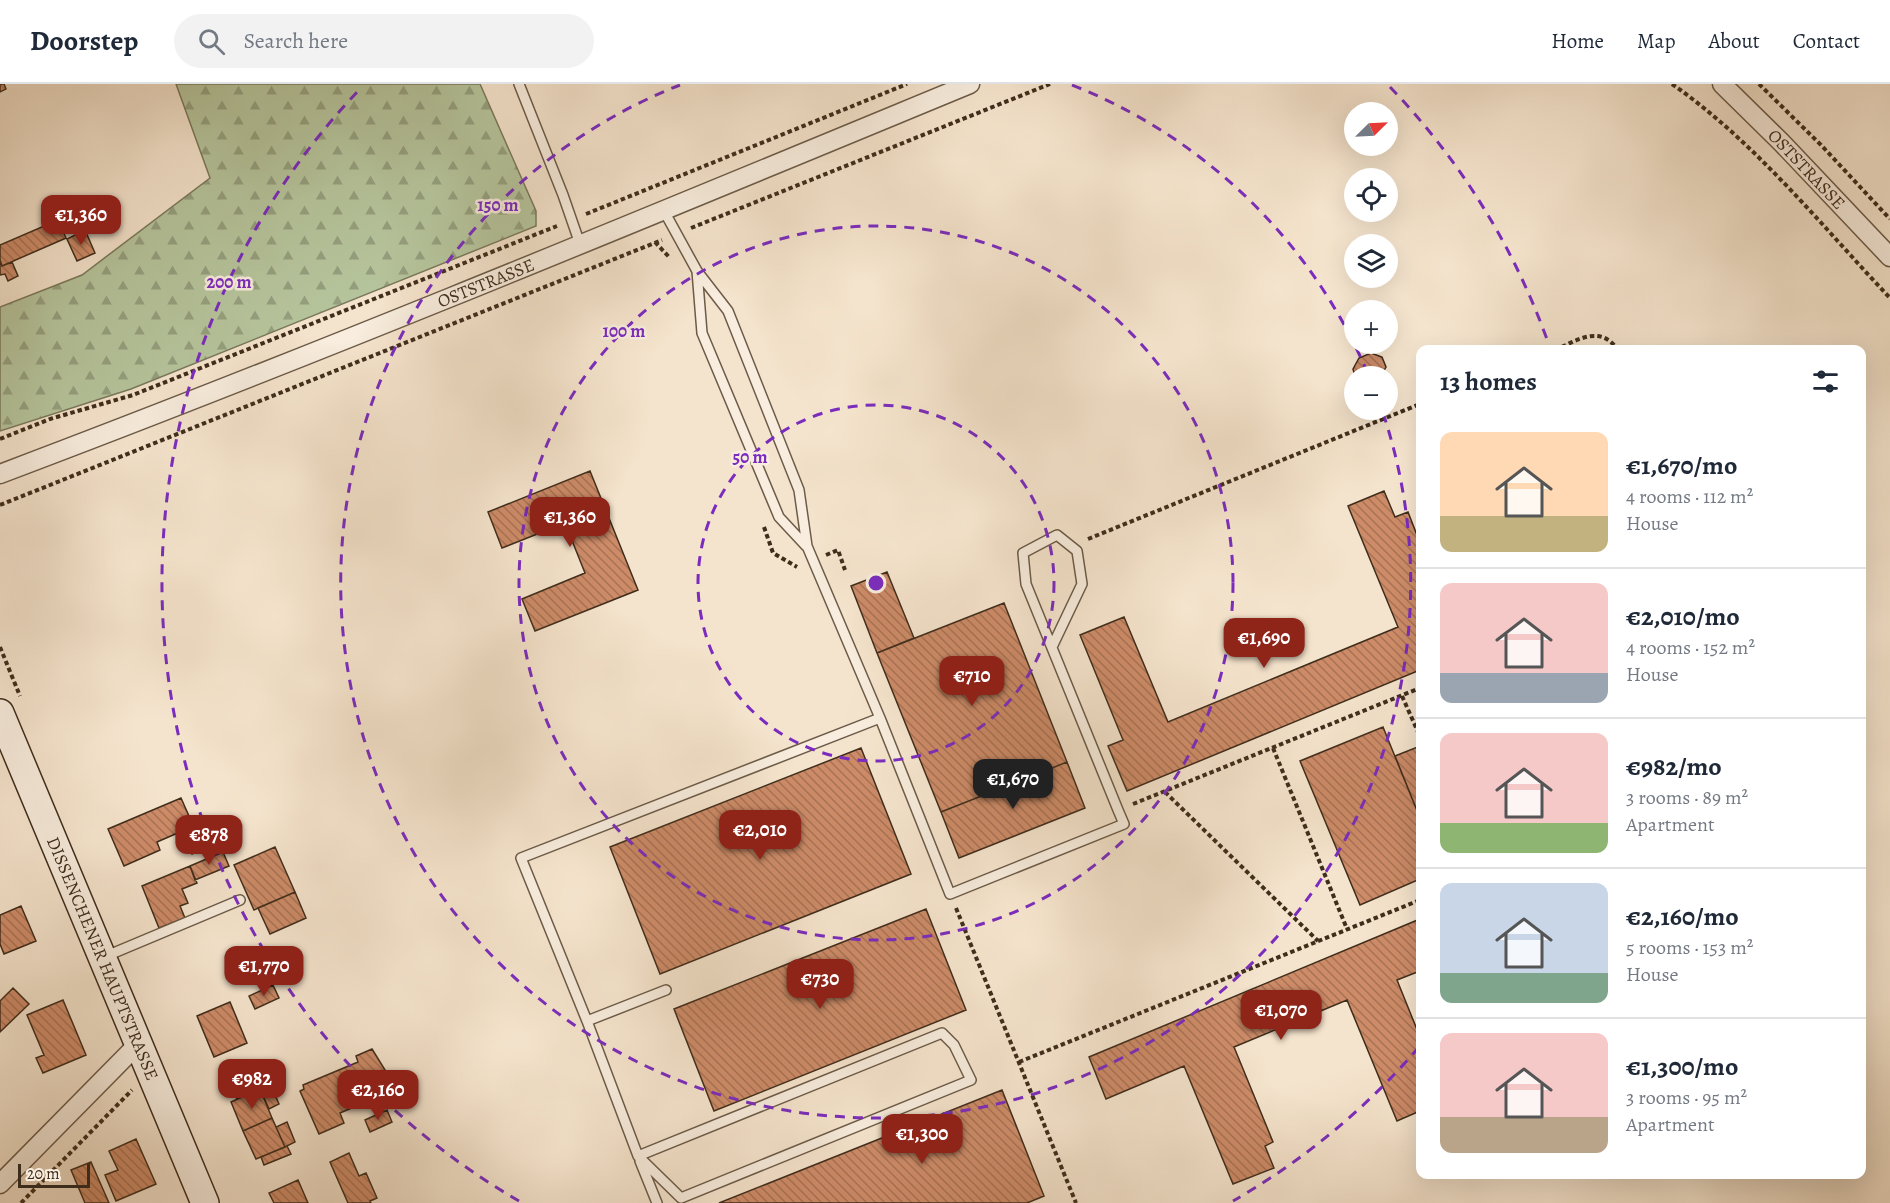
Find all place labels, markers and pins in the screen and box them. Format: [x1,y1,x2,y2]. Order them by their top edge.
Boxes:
pin: €1,360 [32,195,130,246]
pin: €1,360 [521,497,619,548]
centre of rings [866,573,886,593]
pin: €1,690 [1215,618,1313,669]
pin: €710 [936,656,1008,707]
pin: €1,670 [964,759,1062,810]
pin: €2,010 [711,810,809,861]
pin: €878 [173,815,245,866]
pin: €1,770 [215,946,313,997]
pin: €730 [784,959,856,1010]
pin: €1,070 [1232,990,1330,1041]
pin: €982 [216,1059,288,1110]
pin: €2,160 [329,1070,427,1121]
pin: €1,300 [873,1114,971,1165]

